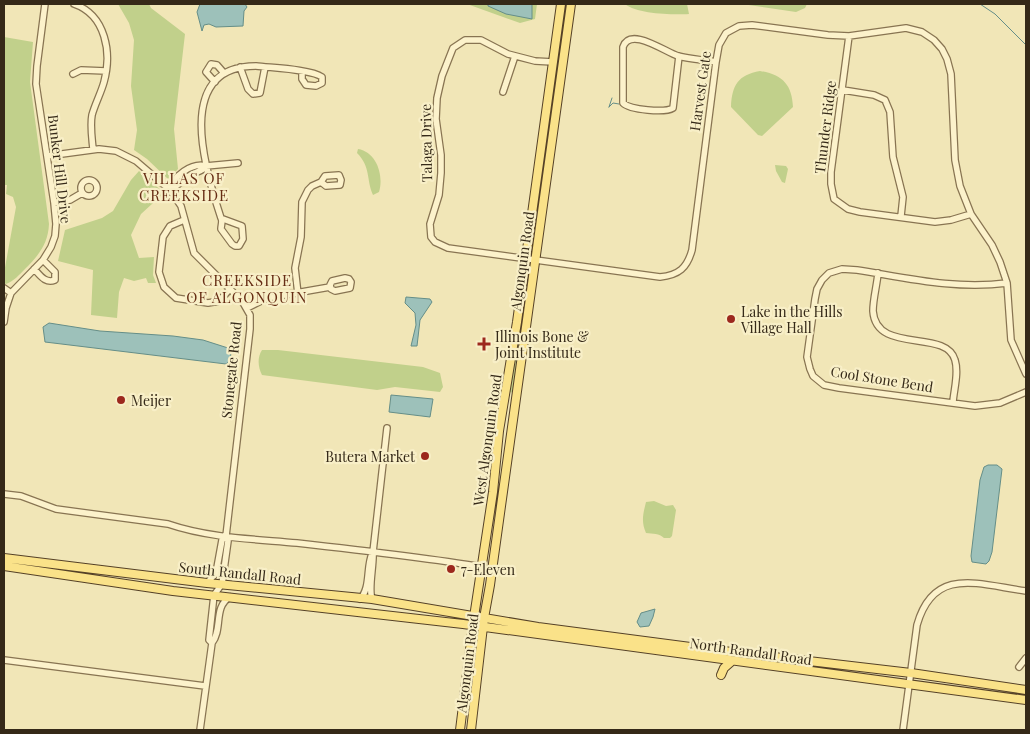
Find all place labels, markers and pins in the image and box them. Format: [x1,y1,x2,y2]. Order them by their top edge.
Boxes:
place label: Lake in the Hills Village Hall [740,302,843,337]
marker: Lake in the Hills Village Hall [725,313,737,325]
place label: Illinois Bone & Joint Institute [494,327,589,362]
marker: Illinois Bone & Joint Institute [477,337,491,351]
place label: Meijer [131,391,172,410]
marker: Meijer [115,394,127,406]
place label: Butera Market [325,447,416,466]
marker: Butera Market [419,450,431,462]
place label: 7-Eleven [461,560,516,579]
marker: 7-Eleven [445,563,457,575]

